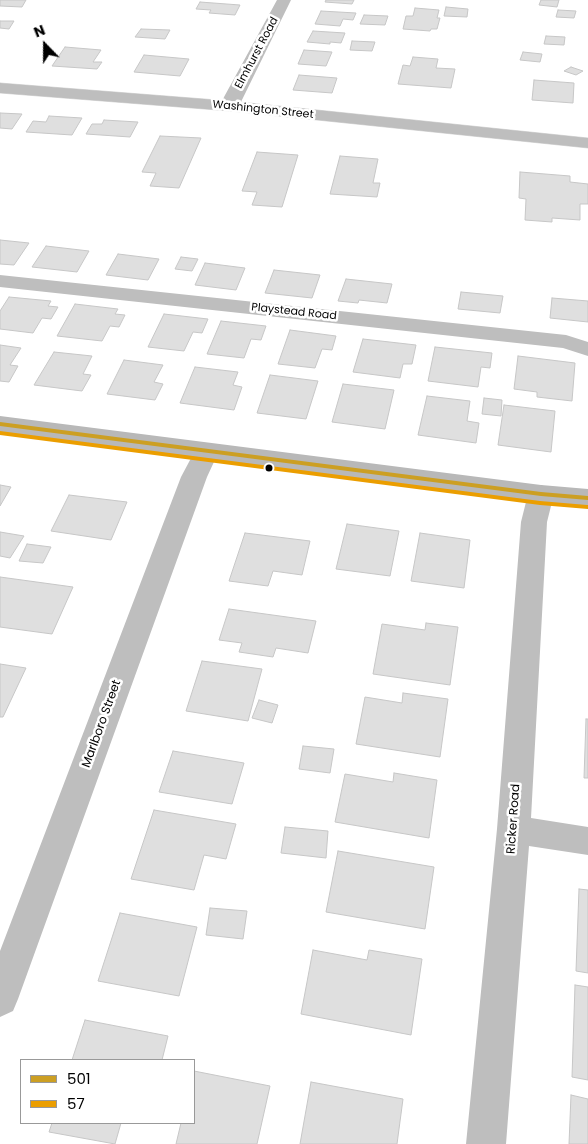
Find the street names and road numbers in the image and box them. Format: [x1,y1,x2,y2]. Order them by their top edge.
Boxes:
street label: Elmhurst Road [233,15,281,91]
street label: Washington Street [212,98,314,122]
street label: Playstead Road [251,301,337,323]
street label: Marlboro Street [79,678,125,770]
street label: Ricker Road [504,784,524,854]

